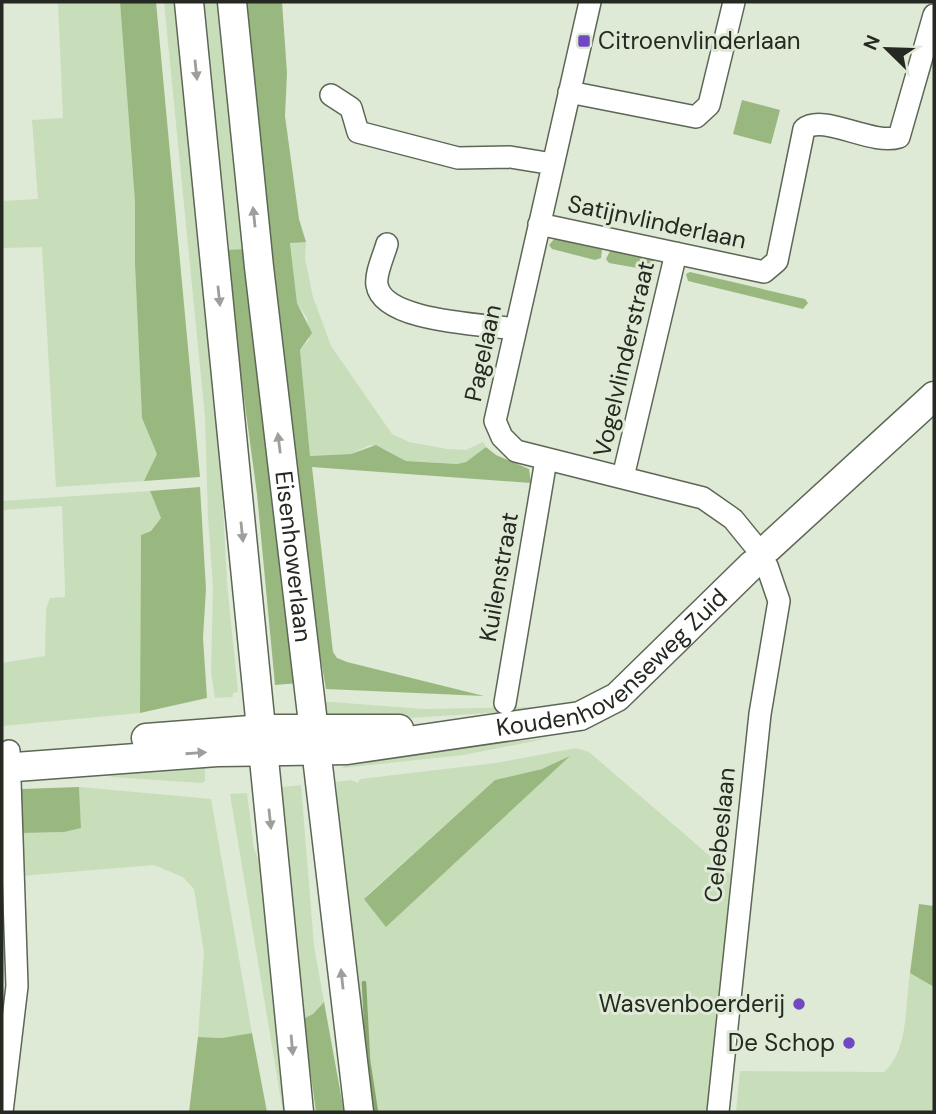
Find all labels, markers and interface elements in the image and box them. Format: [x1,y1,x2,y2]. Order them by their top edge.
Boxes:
north arrow [852,14,922,84]
place label: Citroenvlinderlaan [598,25,801,56]
text: N [858,31,886,54]
marker: Citroenvlinderlaan [576,33,592,49]
one-way arrow [190,59,201,81]
street label: Satijnvlinderlaan [565,187,749,256]
one-way arrow [248,206,259,228]
street label: Vogelvlinderstraat [586,258,661,460]
one-way arrow [213,285,224,307]
street label: Pagelaan [457,302,508,404]
one-way arrow [273,432,284,454]
street label: Eisenhowerlaan [268,469,319,644]
street label: Kuilenstraat [472,510,525,644]
one-way arrow [237,521,248,543]
street label: Koudenhovenseweg Zuid [494,582,734,743]
one-way arrow [185,748,207,759]
street label: Celebeslaan [697,766,742,904]
one-way arrow [265,808,276,830]
one-way arrow [337,968,348,990]
place label: Wasvenboerderij [599,988,785,1019]
marker: Wasvenboerderij [791,996,807,1012]
place label: De Schop [728,1027,835,1058]
one-way arrow [287,1034,298,1056]
marker: De Schop [841,1035,857,1051]

